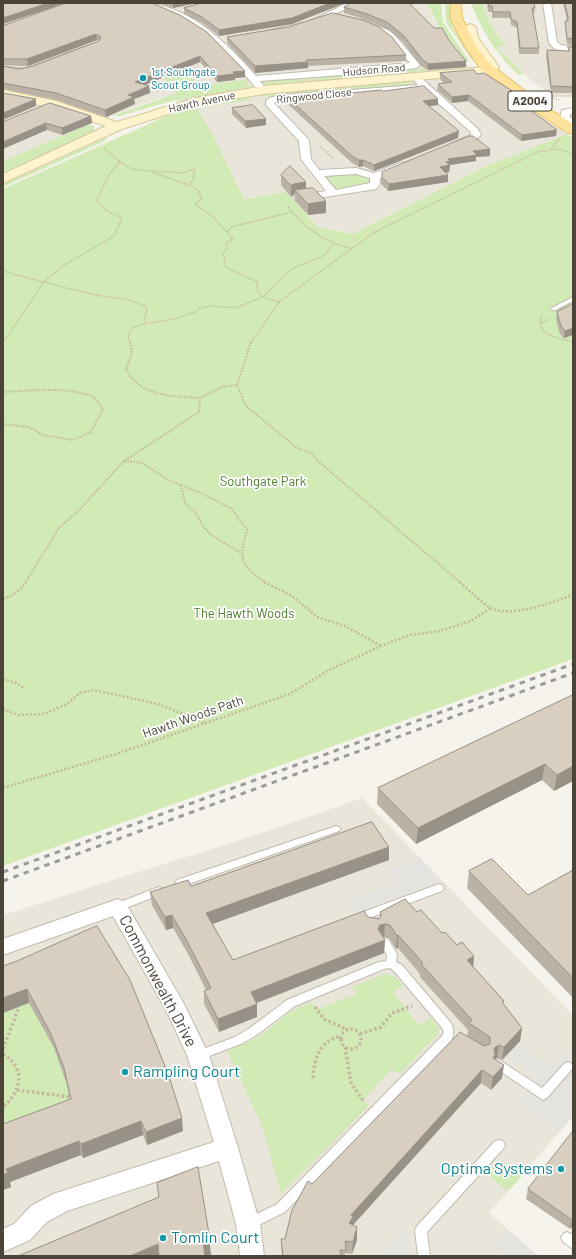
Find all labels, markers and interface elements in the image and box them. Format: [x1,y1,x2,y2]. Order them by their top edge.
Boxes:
street label: Hudson Road [342,61,406,79]
place label: 1st Southgate Scout Group [151,65,216,91]
marker: 1st Southgate Scout Group [138,73,148,83]
street label: Ringwood Close [276,85,352,107]
street label: Hawth Avenue [167,88,237,116]
road number: A2004 [508,91,552,111]
park label: Southgate Park [220,474,306,490]
park label: The Hawth Woods [194,606,294,622]
street label: Hawth Woods Path [141,692,245,742]
street label: Commonwealth Drive [115,912,201,1050]
place label: Rampling Court [133,1062,240,1082]
marker: Rampling Court [120,1067,130,1077]
place label: Optima Systems [441,1159,553,1179]
marker: Optima Systems [556,1164,566,1174]
place label: Tomlin Court [171,1228,259,1248]
marker: Tomlin Court [158,1233,168,1243]

